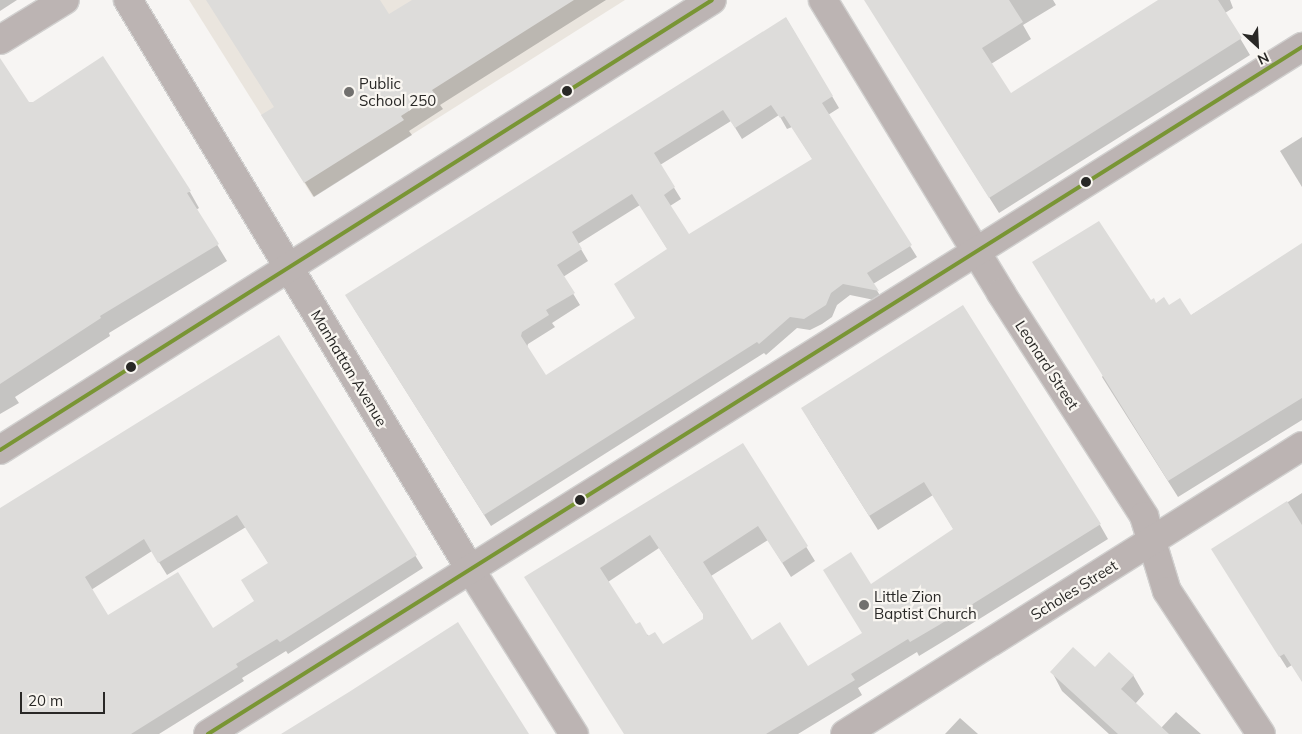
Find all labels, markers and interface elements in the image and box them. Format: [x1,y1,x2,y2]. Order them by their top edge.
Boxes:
north arrow [1232,20,1282,70]
text: N [1255,48,1272,69]
place label: Public School 250 [359,74,436,109]
marker: Public School 250 [343,86,355,98]
unlabelled marker [562,86,572,96]
unlabelled marker [1081,177,1091,187]
street label: Manhattan Avenue [307,306,391,430]
street label: Leonard Street [1012,317,1082,413]
unlabelled marker [126,362,136,372]
unlabelled marker [575,495,585,505]
street label: Scholes Street [1027,556,1121,624]
place label: Little Zion Baptist Church [874,587,977,622]
marker: Little Zion Baptist Church [858,599,870,611]
scale bar [22,682,108,714]
text: 20 m [28,691,63,710]

